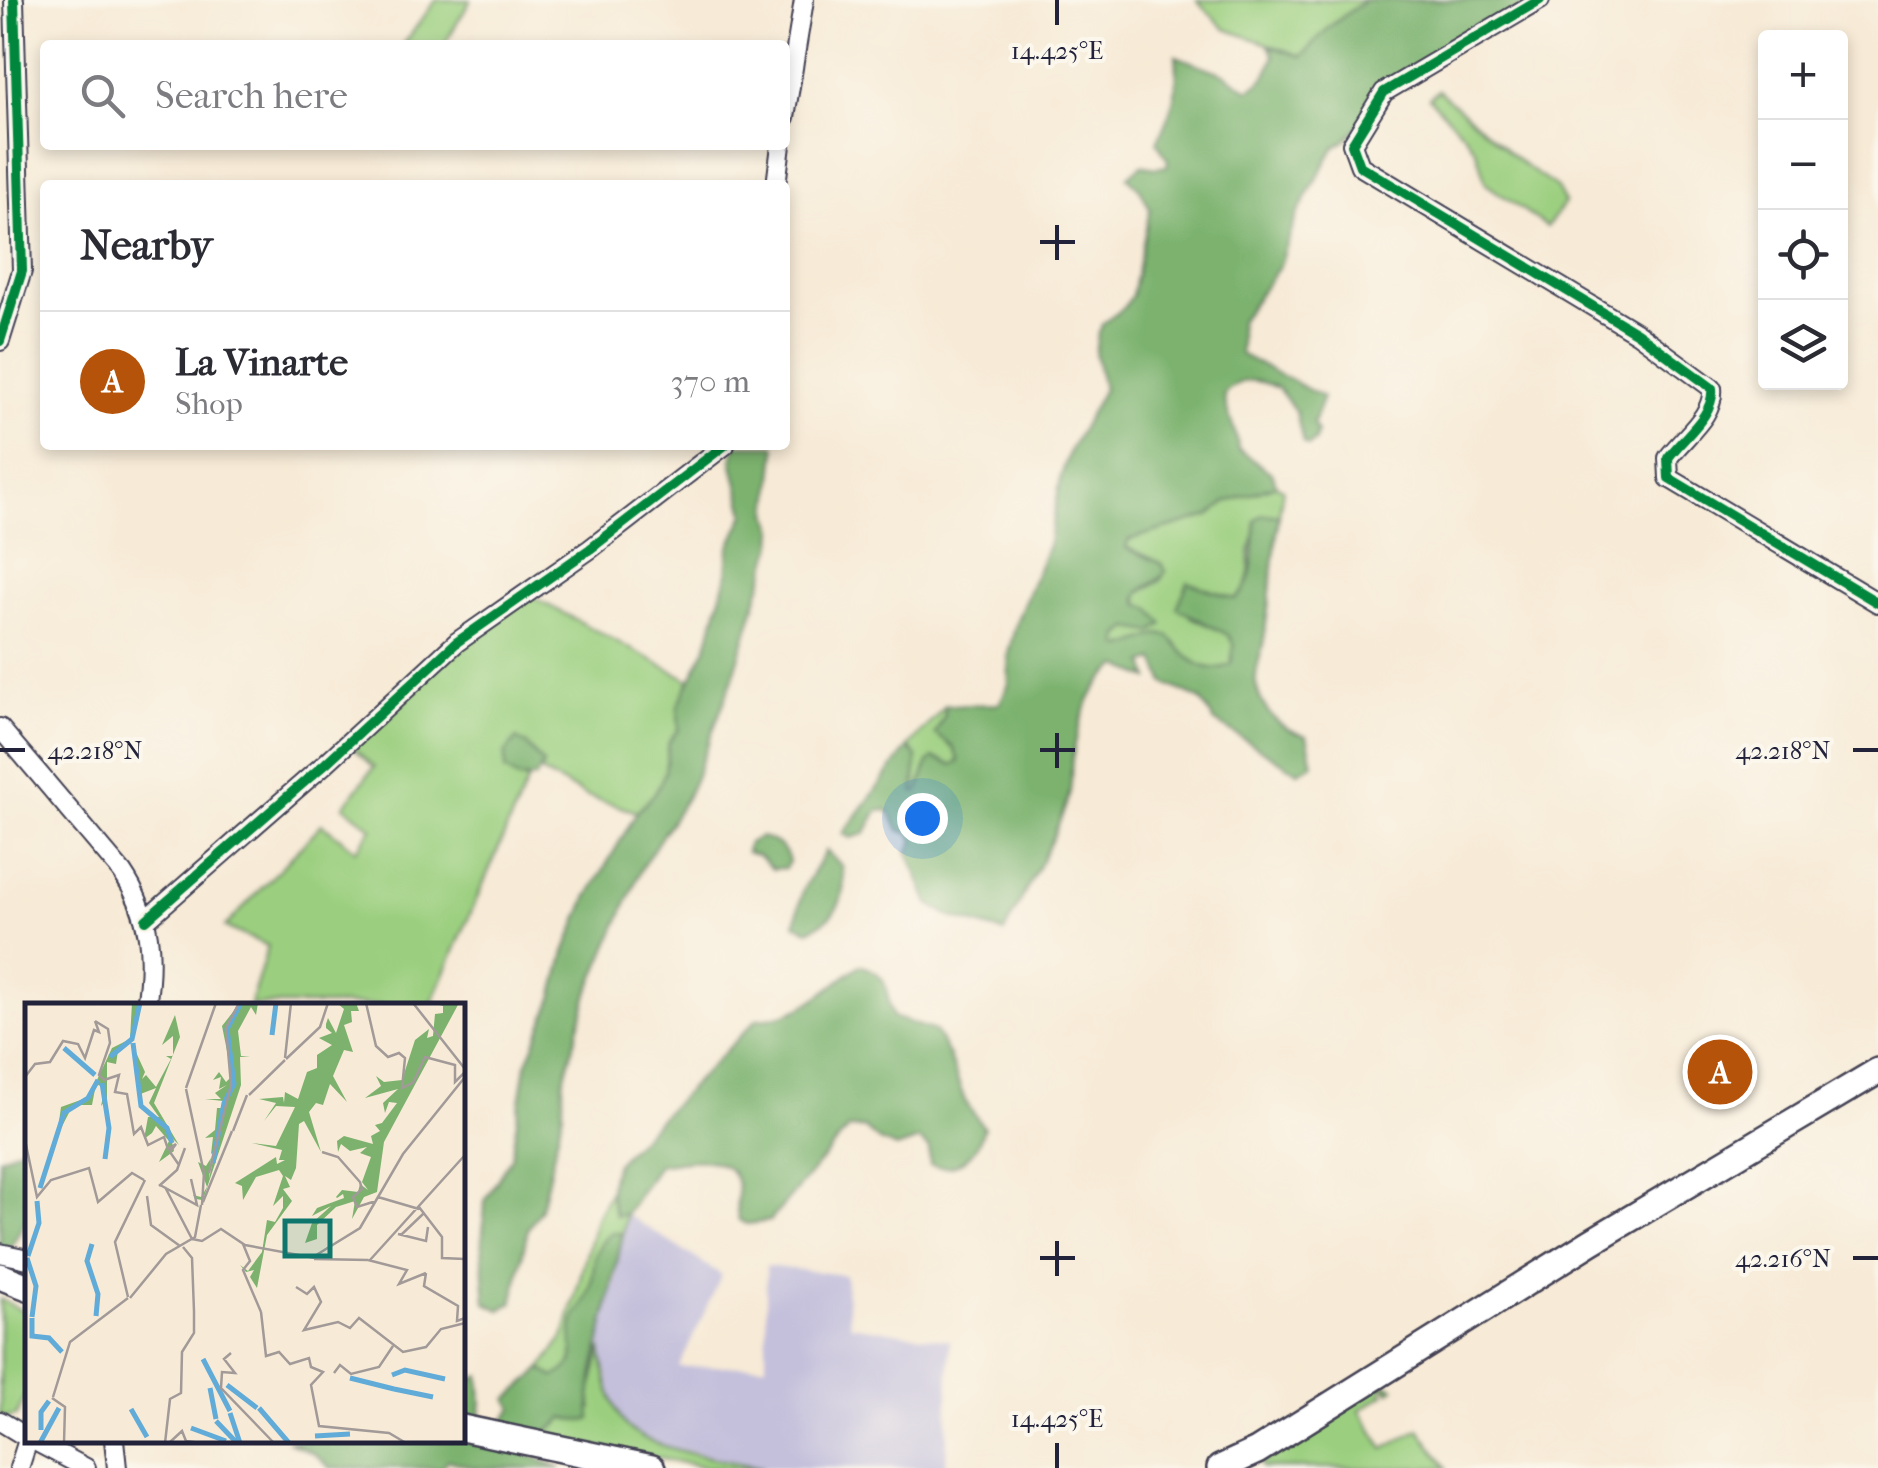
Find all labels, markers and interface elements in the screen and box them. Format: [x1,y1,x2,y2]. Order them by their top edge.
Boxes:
map controls [1758,30,1848,390]
button: + [1758,30,1848,120]
text: 14.425°E [1011,36,1103,65]
search box [40,40,790,150]
icon: search [75,68,130,123]
text: Search here [155,73,348,118]
button: − [1758,120,1848,210]
button: locate [1758,210,1848,300]
text: Nearby [80,221,212,270]
button: layers [1758,300,1848,390]
text: La Vinarte [175,340,348,385]
text: A [102,363,123,400]
text: 370 m [670,363,750,400]
text: Shop [175,385,243,422]
text: 42.218°N [48,736,142,765]
text: 42.218°N [1736,736,1830,765]
your location [897,793,948,844]
inset map [25,1003,465,1443]
pin: A [1688,1034,1752,1110]
text: 42.216°N [1735,1244,1831,1273]
text: 14.425°E [1011,1404,1103,1433]

